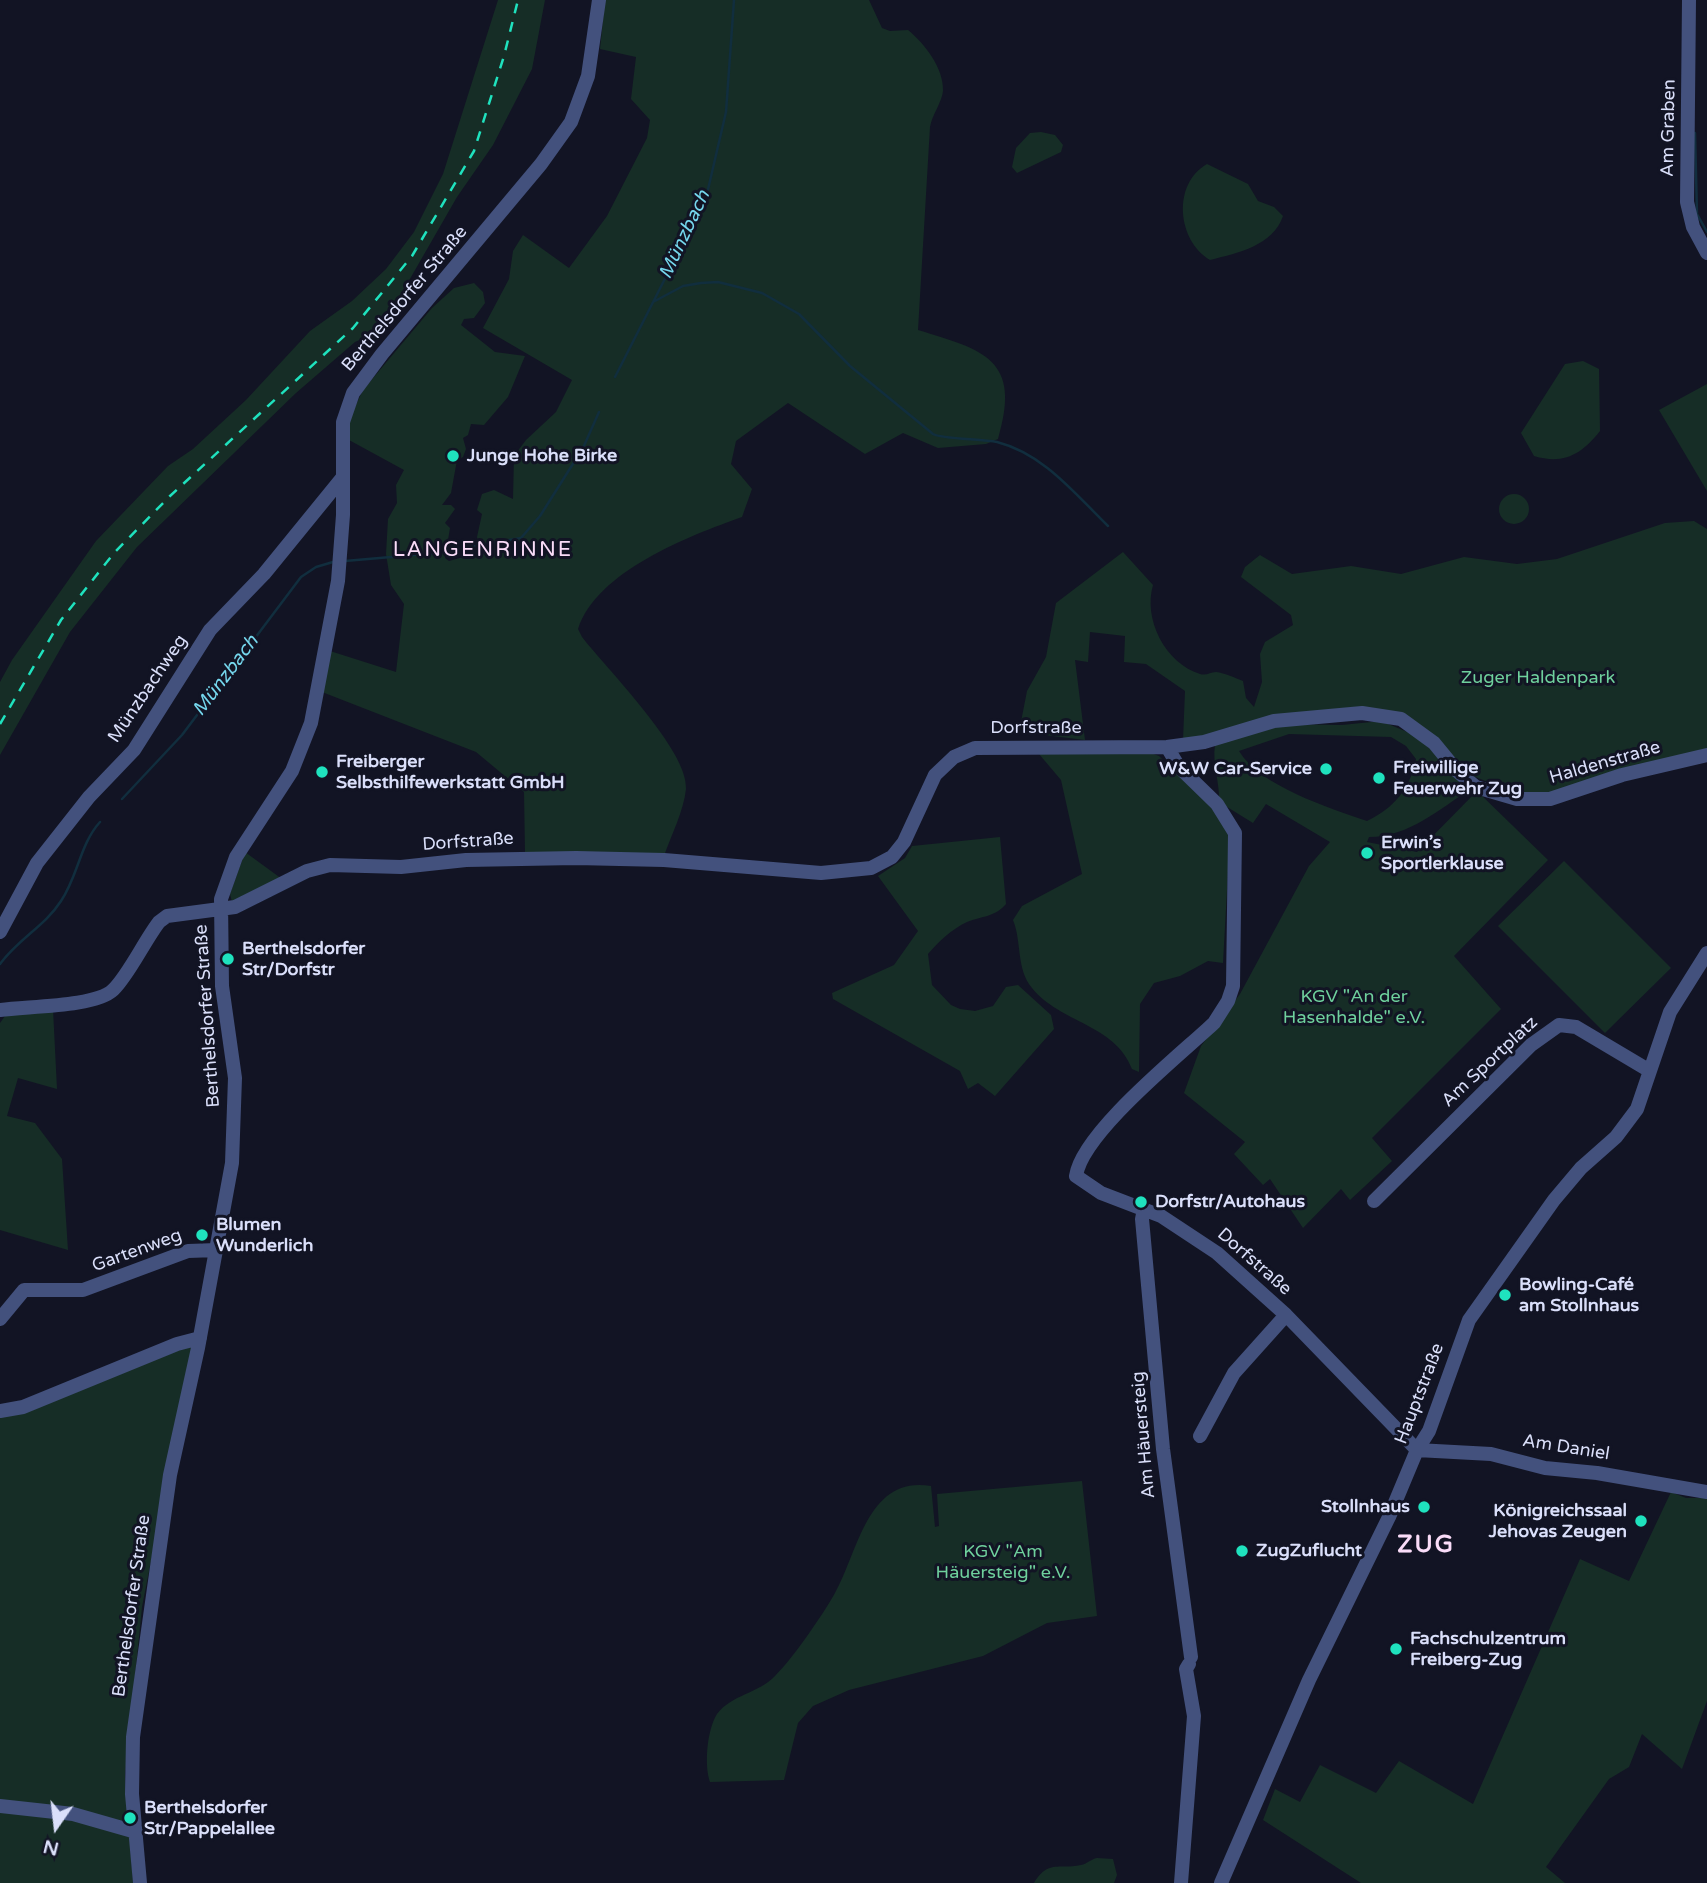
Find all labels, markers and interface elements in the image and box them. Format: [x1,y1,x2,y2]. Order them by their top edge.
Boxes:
street label: Am Graben [1657,79,1681,177]
water label: Münzbach [655,187,715,283]
street label: Berthelsdorfer Straße [338,222,472,376]
place label: Junge Hohe Birke [467,445,617,467]
marker: Junge Hohe Birke [445,448,461,464]
district label: LANGENRINNE [394,537,572,563]
street label: Münzbachweg [104,631,192,747]
water label: Münzbach [188,631,264,721]
park label: Zuger Haldenpark [1461,667,1615,689]
street label: Dorfstraße [990,717,1082,739]
street label: Haldenstraße [1547,737,1663,789]
place label: Freiberger Selbsthilfewerkstatt GmbH [336,751,564,794]
place label: Freiwillige Feuerwehr Zug [1393,757,1522,800]
place label: W&W Car-Service [1159,758,1312,780]
marker: W&W Car-Service [1318,761,1334,777]
marker: Freiberger Selbsthilfewerkstatt GmbH [314,764,330,780]
marker: Freiwillige Feuerwehr Zug [1371,770,1387,786]
street label: Dorfstraße [422,828,514,856]
place label: Erwin’s Sportlerklause [1381,832,1504,874]
marker: Erwin’s Sportlerklause [1359,845,1375,861]
street label: Berthelsdorfer Straße [191,924,225,1108]
place label: Berthelsdorfer Str/Dorfstr [242,938,365,981]
marker: Berthelsdorfer Str/Dorfstr [220,951,236,967]
park label: KGV "An der Hasenhalde" e.V. [1283,986,1425,1028]
street label: Am Sportplatz [1438,1012,1542,1112]
place label: Dorfstr/Autohaus [1155,1191,1305,1213]
marker: Dorfstr/Autohaus [1133,1194,1149,1210]
place label: Blumen Wunderlich [216,1214,313,1256]
street label: Dorfstraße [1212,1224,1296,1300]
street label: Gartenweg [89,1225,185,1277]
marker: Blumen Wunderlich [194,1227,210,1243]
place label: Bowling-Café am Stollnhaus [1519,1274,1639,1316]
marker: Bowling-Café am Stollnhaus [1497,1287,1513,1303]
street label: Hauptstraße [1391,1340,1449,1448]
street label: Am Häuersteig [1128,1371,1160,1499]
street label: Am Daniel [1521,1430,1611,1466]
place label: Stollnhaus [1321,1496,1410,1518]
marker: Stollnhaus [1416,1499,1432,1515]
place label: Königreichssaal Jehovas Zeugen [1489,1500,1627,1542]
marker: Königreichssaal Jehovas Zeugen [1633,1513,1649,1529]
street label: Berthelsdorfer Straße [109,1514,155,1698]
district label: ZUG [1398,1532,1454,1560]
place label: ZugZuflucht [1256,1540,1362,1562]
park label: KGV "Am Häuersteig" e.V. [936,1541,1070,1584]
marker: ZugZuflucht [1234,1543,1250,1559]
place label: Fachschulzentrum Freiberg-Zug [1410,1628,1566,1670]
marker: Fachschulzentrum Freiberg-Zug [1388,1641,1404,1657]
north arrow [21,1792,91,1862]
place label: Berthelsdorfer Str/Pappelallee [144,1797,275,1840]
marker: Berthelsdorfer Str/Pappelallee [122,1810,138,1826]
text: N [41,1835,61,1860]

